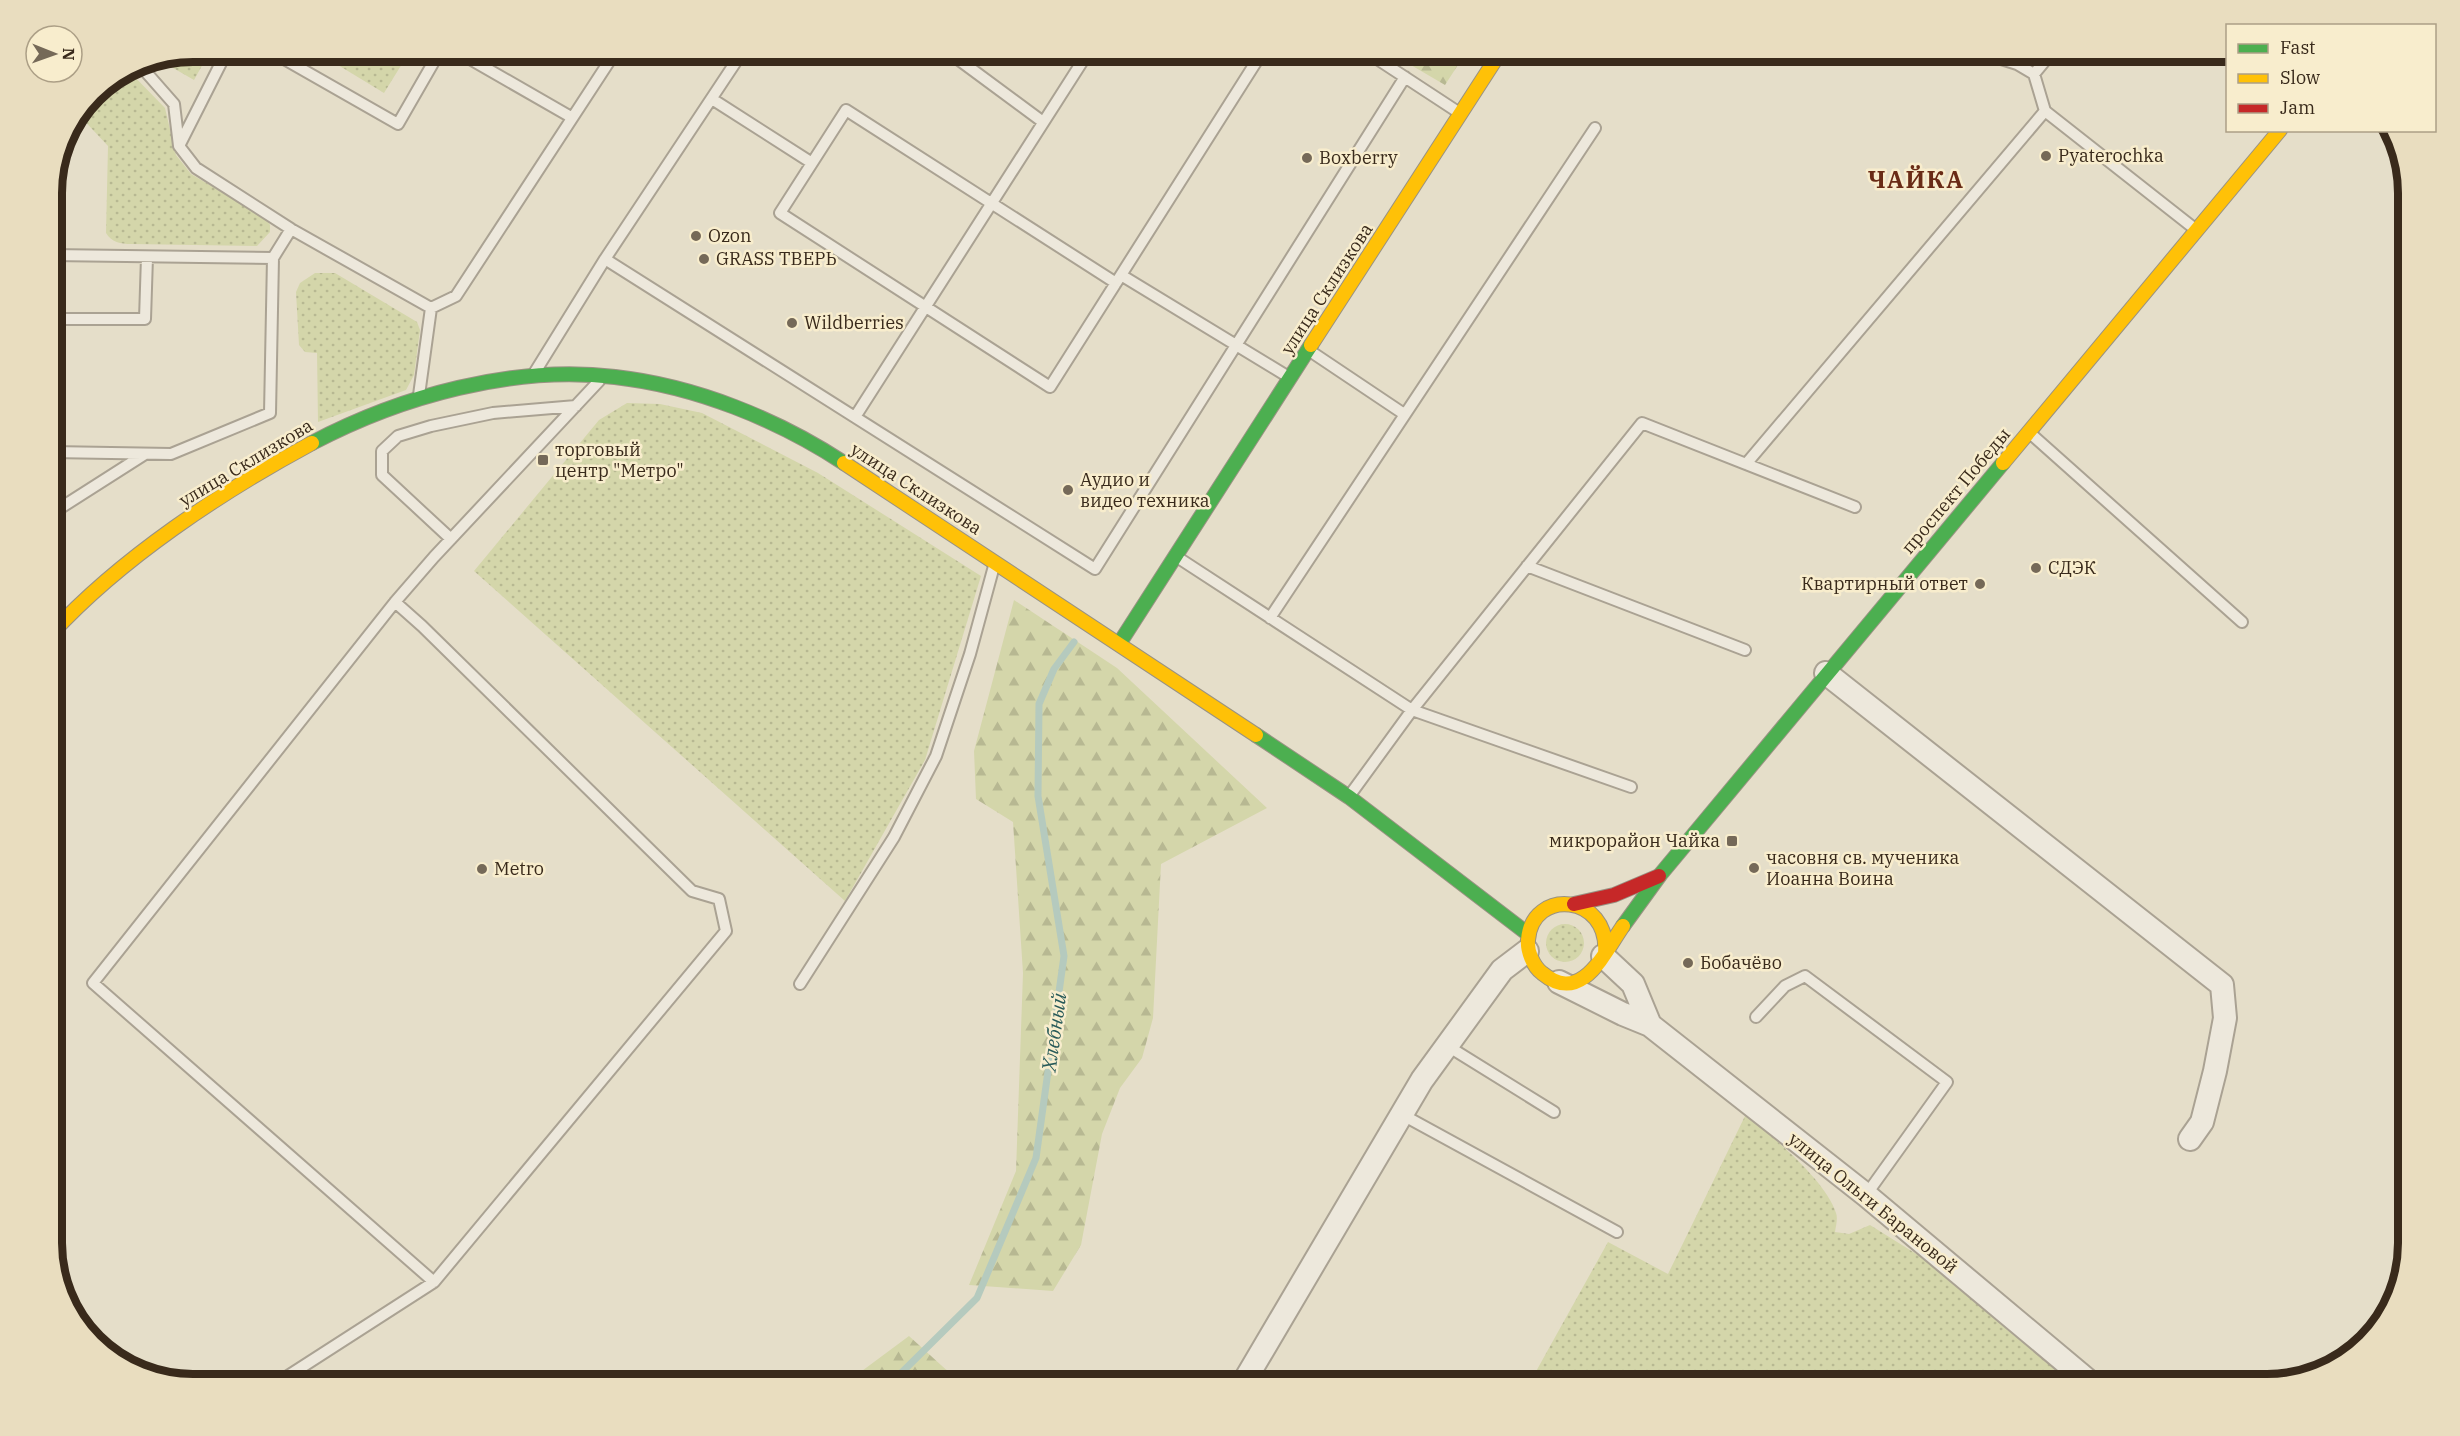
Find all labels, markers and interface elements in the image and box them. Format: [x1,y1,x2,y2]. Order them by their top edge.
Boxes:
north arrow [24,24,84,84]
legend [2226,24,2436,132]
text: Fast [2280,36,2315,59]
text: N [59,48,79,61]
text: Slow [2280,66,2320,89]
text: Jam [2280,96,2315,119]
place label: Pyaterochka [2058,144,2164,167]
place label: Boxberry [1319,146,1398,169]
marker: Pyaterochka [2039,149,2053,163]
marker: Boxberry [1300,151,1314,165]
district label: ЧАЙКА [1867,163,1965,195]
street label: улица Склизкова [1276,219,1378,359]
place label: Ozon [708,224,752,247]
marker: Ozon [689,229,703,243]
place label: GRASS ТВЕРЬ [716,247,837,270]
marker: GRASS ТВЕРЬ [697,252,711,266]
place label: Wildberries [804,311,904,334]
marker: Wildberries [785,316,799,330]
street label: улица Склизкова [175,413,317,512]
street label: проспект Победы [1896,423,2015,558]
place label: торговый центр "Метро" [555,438,684,482]
street label: улица Склизкова [846,438,986,540]
marker: торговый центр "Метро" [536,453,550,467]
place label: Аудио и видео техника [1080,468,1210,512]
marker: Аудио и видео техника [1061,483,1075,497]
place label: СДЭК [2048,556,2097,579]
marker: СДЭК [2029,561,2043,575]
place label: Квартирный ответ [1801,572,1968,595]
marker: Квартирный ответ [1973,577,1987,591]
place label: микрорайон Чайка [1549,829,1720,852]
marker: микрорайон Чайка [1725,834,1739,848]
place label: часовня св. мученика Иоанна Воина [1766,846,1959,890]
place label: Metro [494,857,544,880]
marker: часовня св. мученика Иоанна Воина [1747,861,1761,875]
marker: Metro [475,862,489,876]
place label: Бобачёво [1700,951,1782,974]
marker: Бобачёво [1681,956,1695,970]
water label: Хлебный [1034,990,1072,1075]
street label: улица Ольги Барановой [1784,1127,1963,1278]

